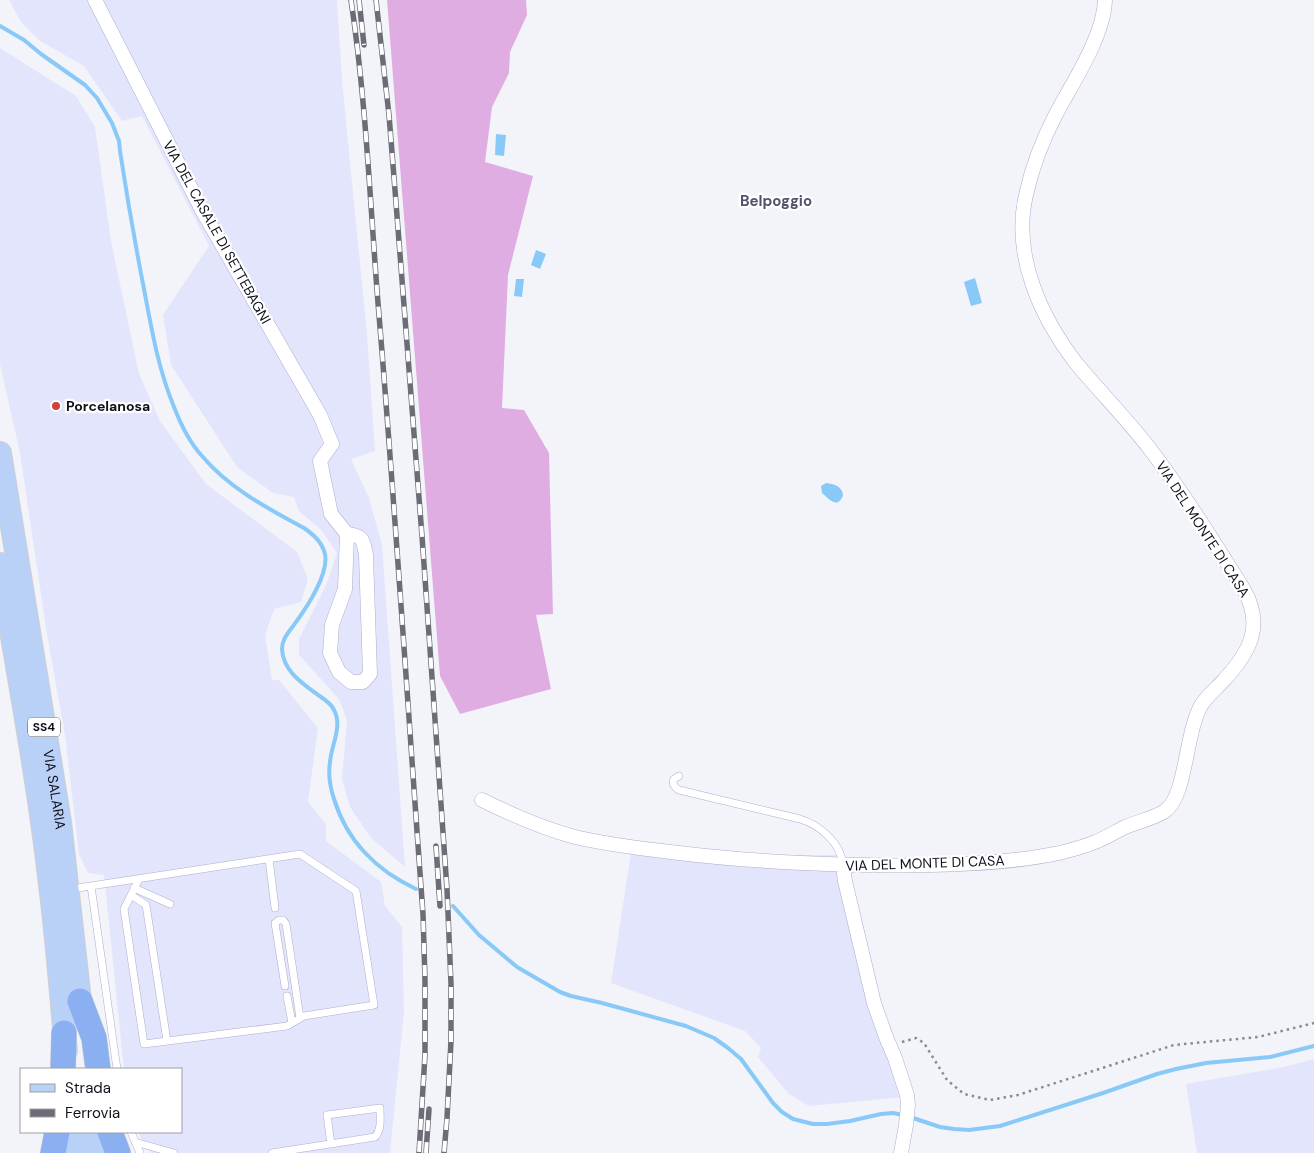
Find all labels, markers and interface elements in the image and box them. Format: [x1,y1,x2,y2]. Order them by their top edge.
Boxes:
street label: VIA DEL CASALE DI SETTEBAGNI [159,137,275,327]
district label: Belpoggio [740,191,812,211]
place label: Porcelanosa [66,397,150,415]
marker: Porcelanosa [50,400,62,412]
street label: VIA DEL MONTE DI CASA [1152,457,1254,601]
road number: SS4 [28,718,60,736]
street label: VIA SALARIA [39,748,70,830]
street label: VIA DEL MONTE DI CASA [845,851,1005,875]
legend [20,1068,182,1133]
text: Strada [65,1078,111,1098]
text: Ferrovia [65,1103,120,1123]

